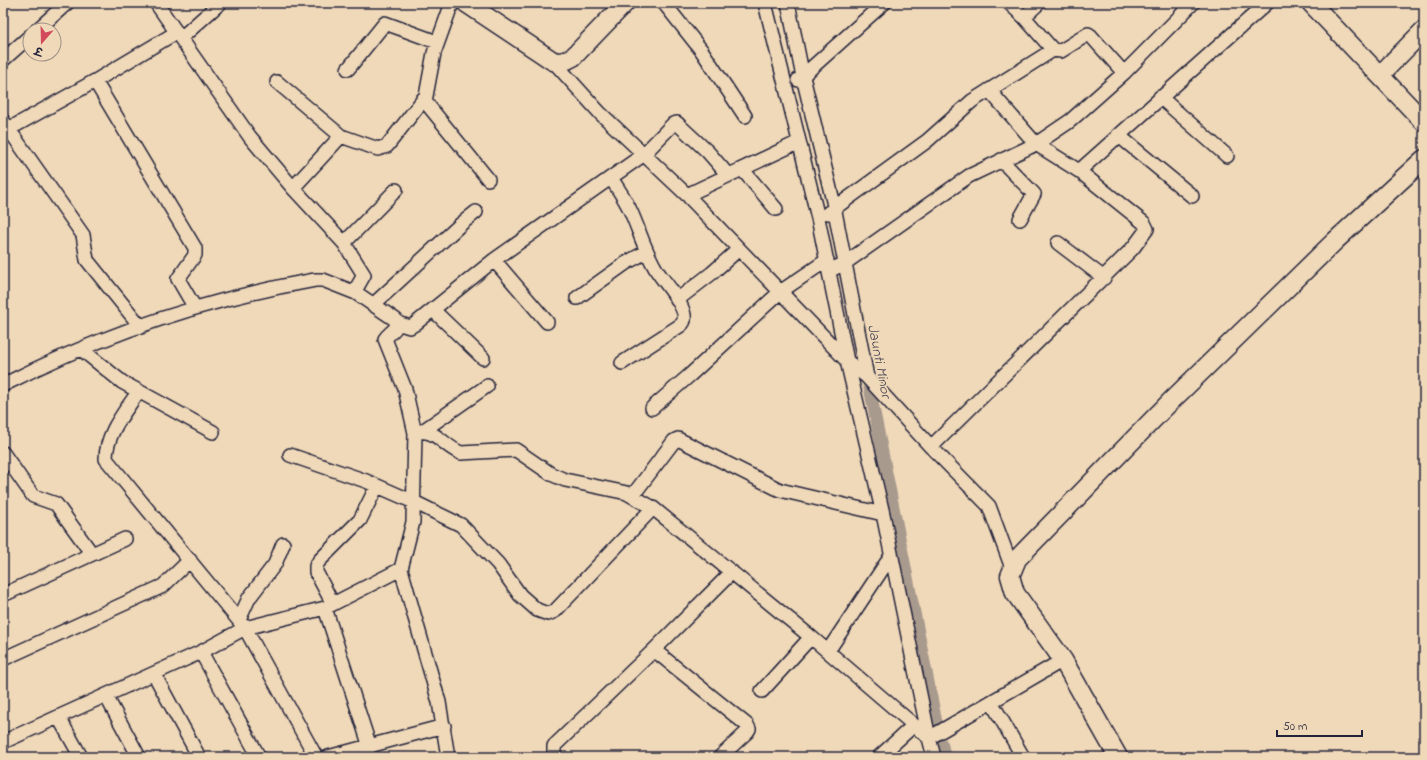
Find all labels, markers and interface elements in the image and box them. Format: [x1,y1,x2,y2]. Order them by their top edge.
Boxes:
north arrow [22,22,62,62]
text: उ [31,41,46,60]
water label: Jaunti Minor [861,323,897,402]
scale bar [1277,712,1362,738]
text: 50 m [1283,718,1307,736]

